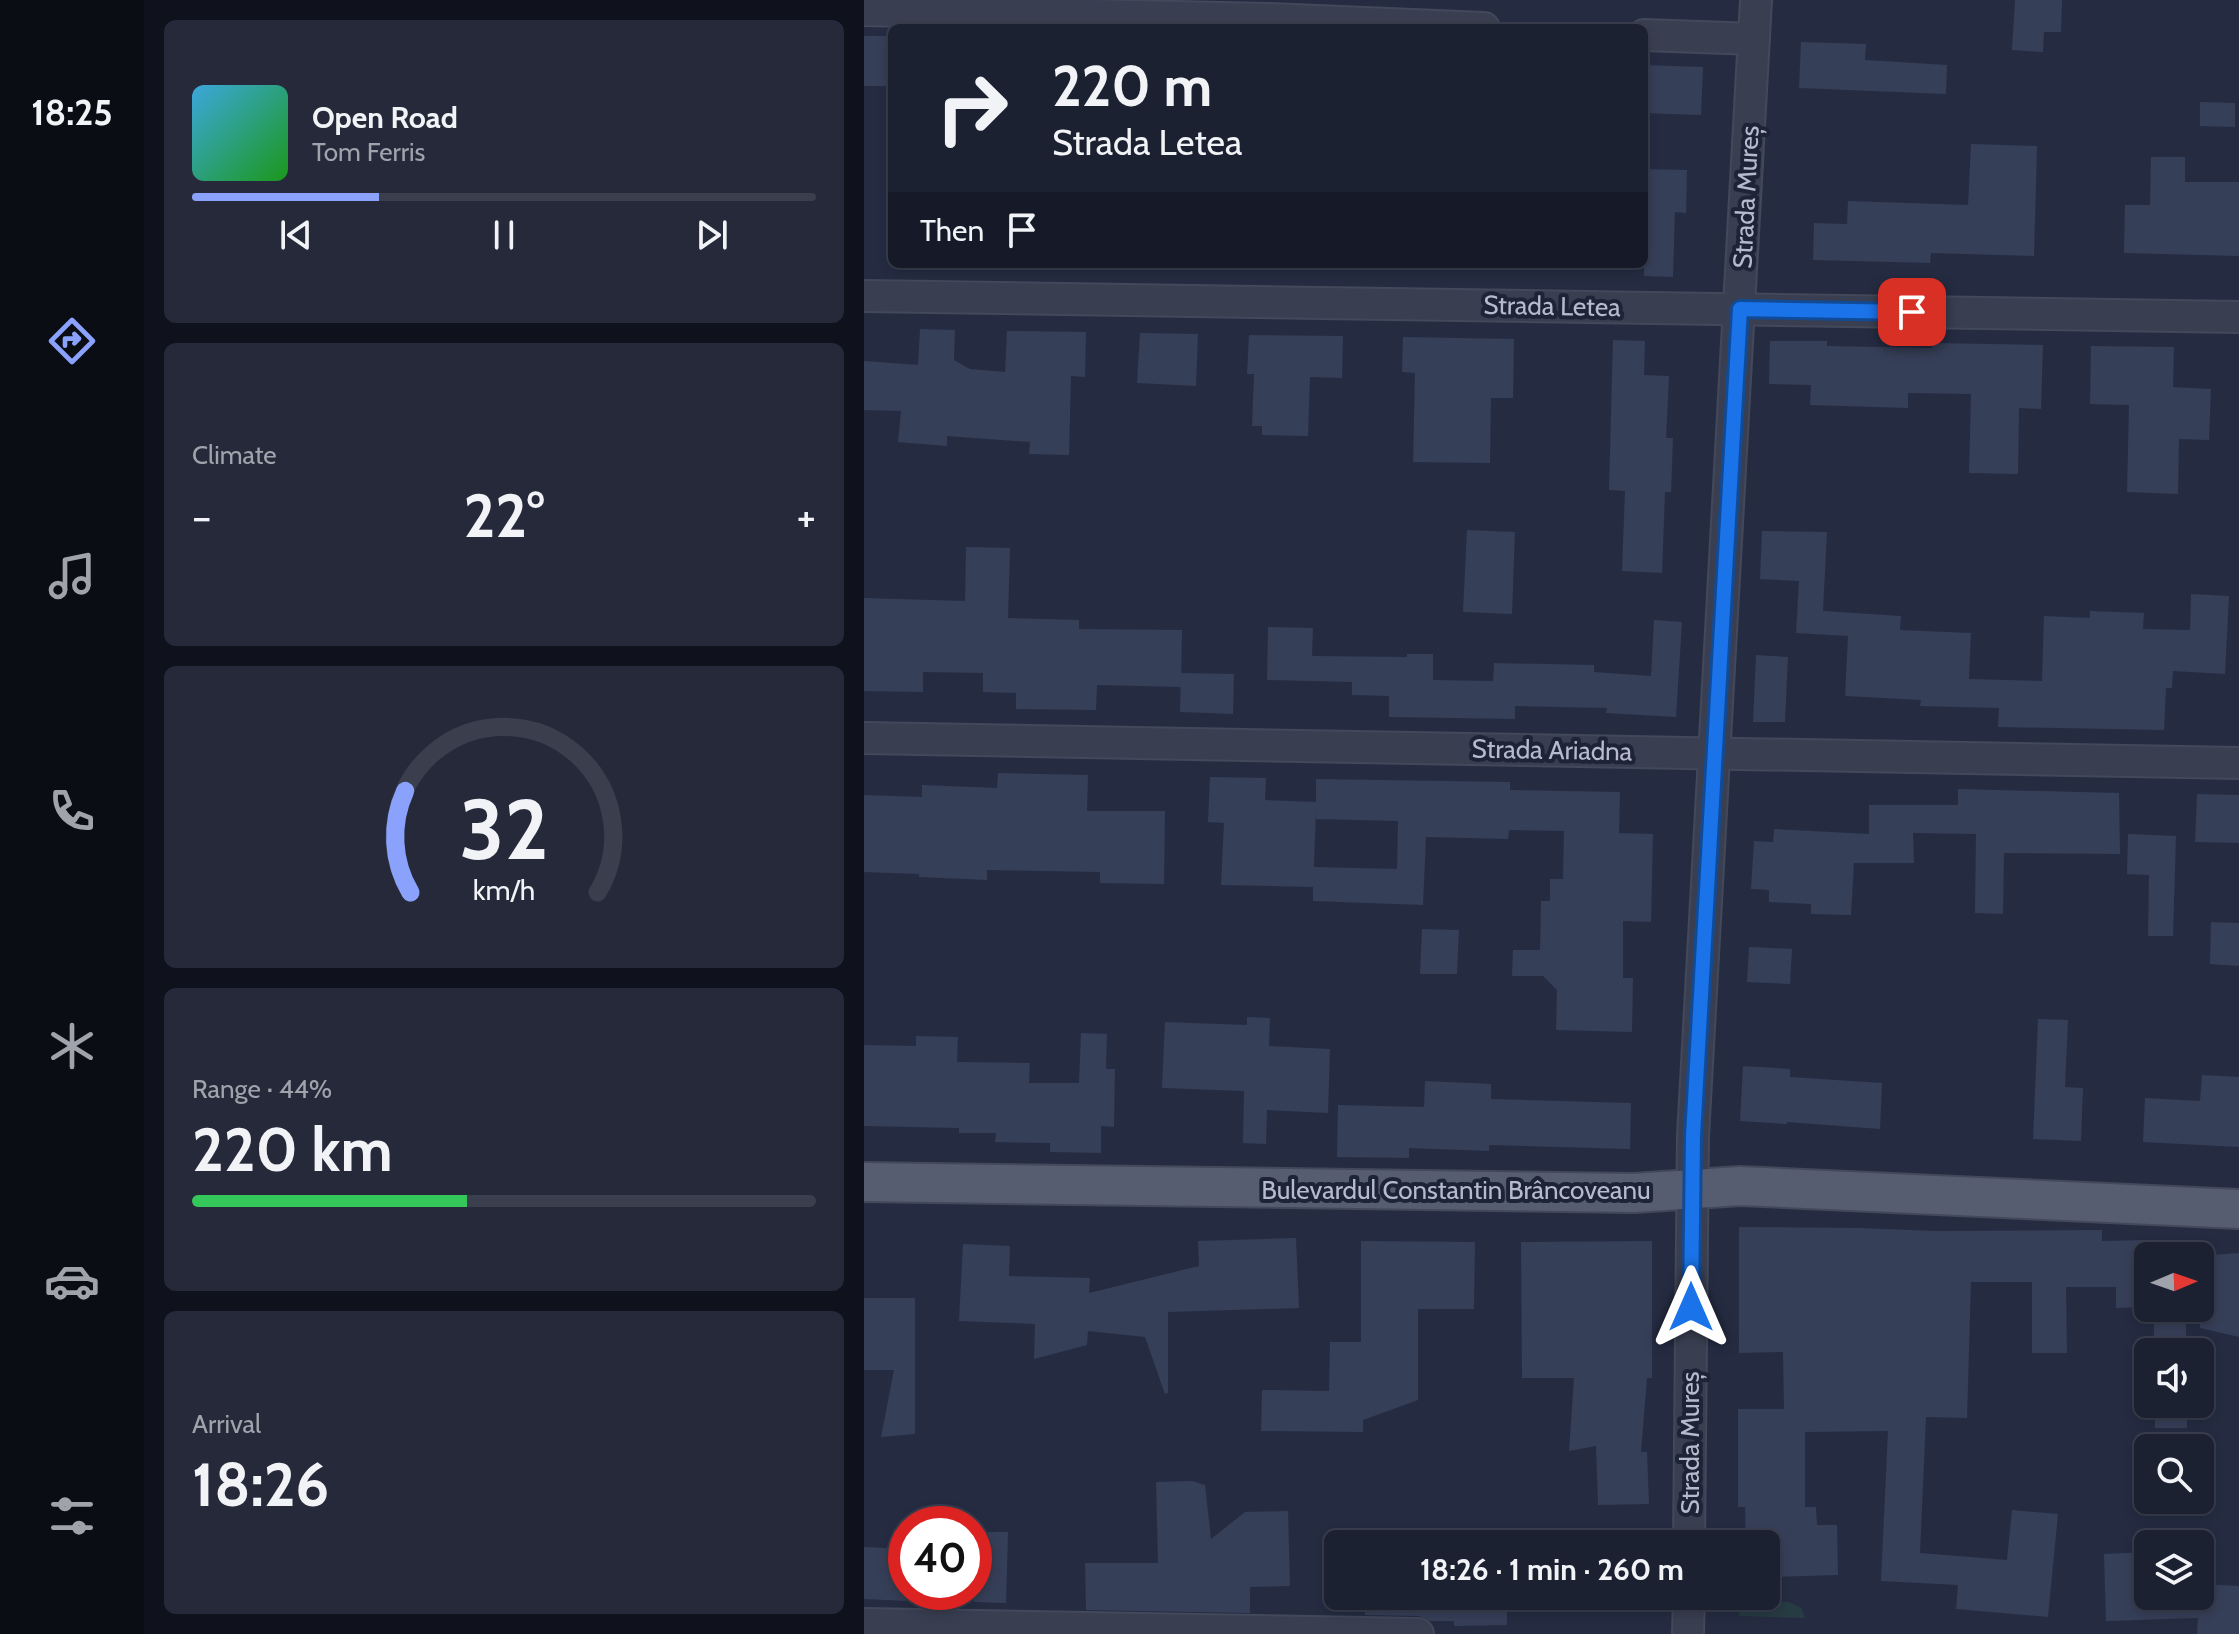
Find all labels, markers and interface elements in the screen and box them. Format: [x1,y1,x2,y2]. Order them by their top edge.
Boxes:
text: 220 m [1052,52,1212,120]
icon: right [920,56,1024,160]
text: 18:25 [31,90,113,134]
text: Open Road [312,99,458,136]
text: Strada Letea [1052,120,1242,164]
street label: Strada Mureș [1726,124,1767,269]
text: Tom Ferris [312,136,425,168]
icon: arrive [1000,208,1044,252]
text: Then [920,212,984,249]
icon: previous [274,213,318,257]
icon: pause [482,213,526,257]
icon: next [690,213,734,257]
pin [1878,278,1946,346]
street label: Strada Letea [1483,289,1621,323]
icon: arrive [1890,290,1934,334]
icon: directions [44,313,100,369]
text: Climate [192,439,277,471]
text: 22° [464,479,544,552]
text: − [192,490,211,543]
text: + [797,490,816,543]
icon: music [44,548,100,604]
street label: Strada Ariadna [1471,733,1633,767]
text: 32 [460,779,548,880]
icon: phone [44,783,100,839]
text: km/h [473,872,535,907]
icon: climate [44,1018,100,1074]
text: Range · 44% [192,1073,332,1105]
text: 220 km [192,1113,393,1186]
street label: Bulevardul Constantin Brâncoveanu [1261,1174,1651,1206]
north arrow [2134,1242,2214,1322]
map controls [2134,1242,2214,1610]
icon: car [44,1253,100,1309]
position arrow [1649,1265,1733,1349]
button: sound [2134,1338,2214,1418]
street label: Strada Mureș [1674,1371,1707,1515]
text: Arrival [192,1408,261,1440]
button: search [2134,1434,2214,1514]
text: 18:26 [192,1448,329,1521]
icon: filters [44,1488,100,1544]
speed limit sign: 40 [888,1506,992,1610]
button: layers [2134,1530,2214,1610]
text: 18:26 · 1 min · 260 m [1420,1551,1684,1588]

